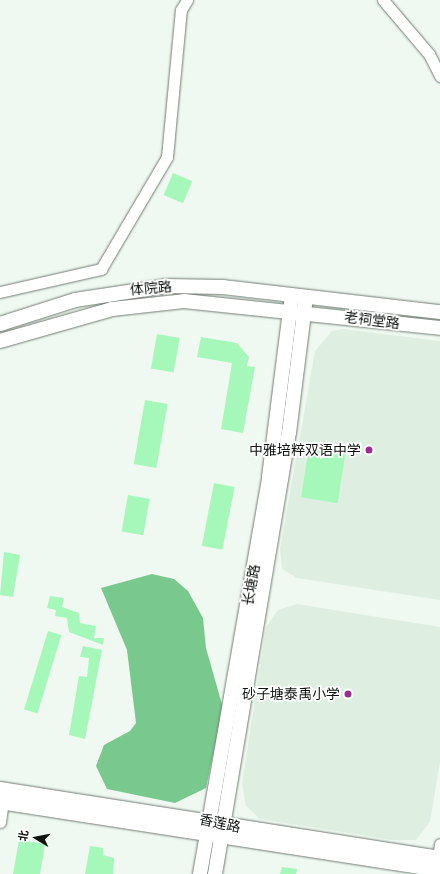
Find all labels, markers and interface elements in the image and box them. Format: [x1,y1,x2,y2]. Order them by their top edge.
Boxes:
street label: 体院路 [129,278,173,298]
street label: 老祠堂路 [343,308,401,332]
place label: 中雅培粹双语中学 [249,442,361,458]
marker: 中雅培粹双语中学 [364,445,374,455]
street label: 长塘路 [239,563,263,607]
place label: 砂子塘泰禹小学 [242,686,340,702]
marker: 砂子塘泰禹小学 [343,689,353,699]
street label: 香莲路 [198,810,242,836]
north arrow [16,818,56,858]
text: 北 [16,829,31,842]

